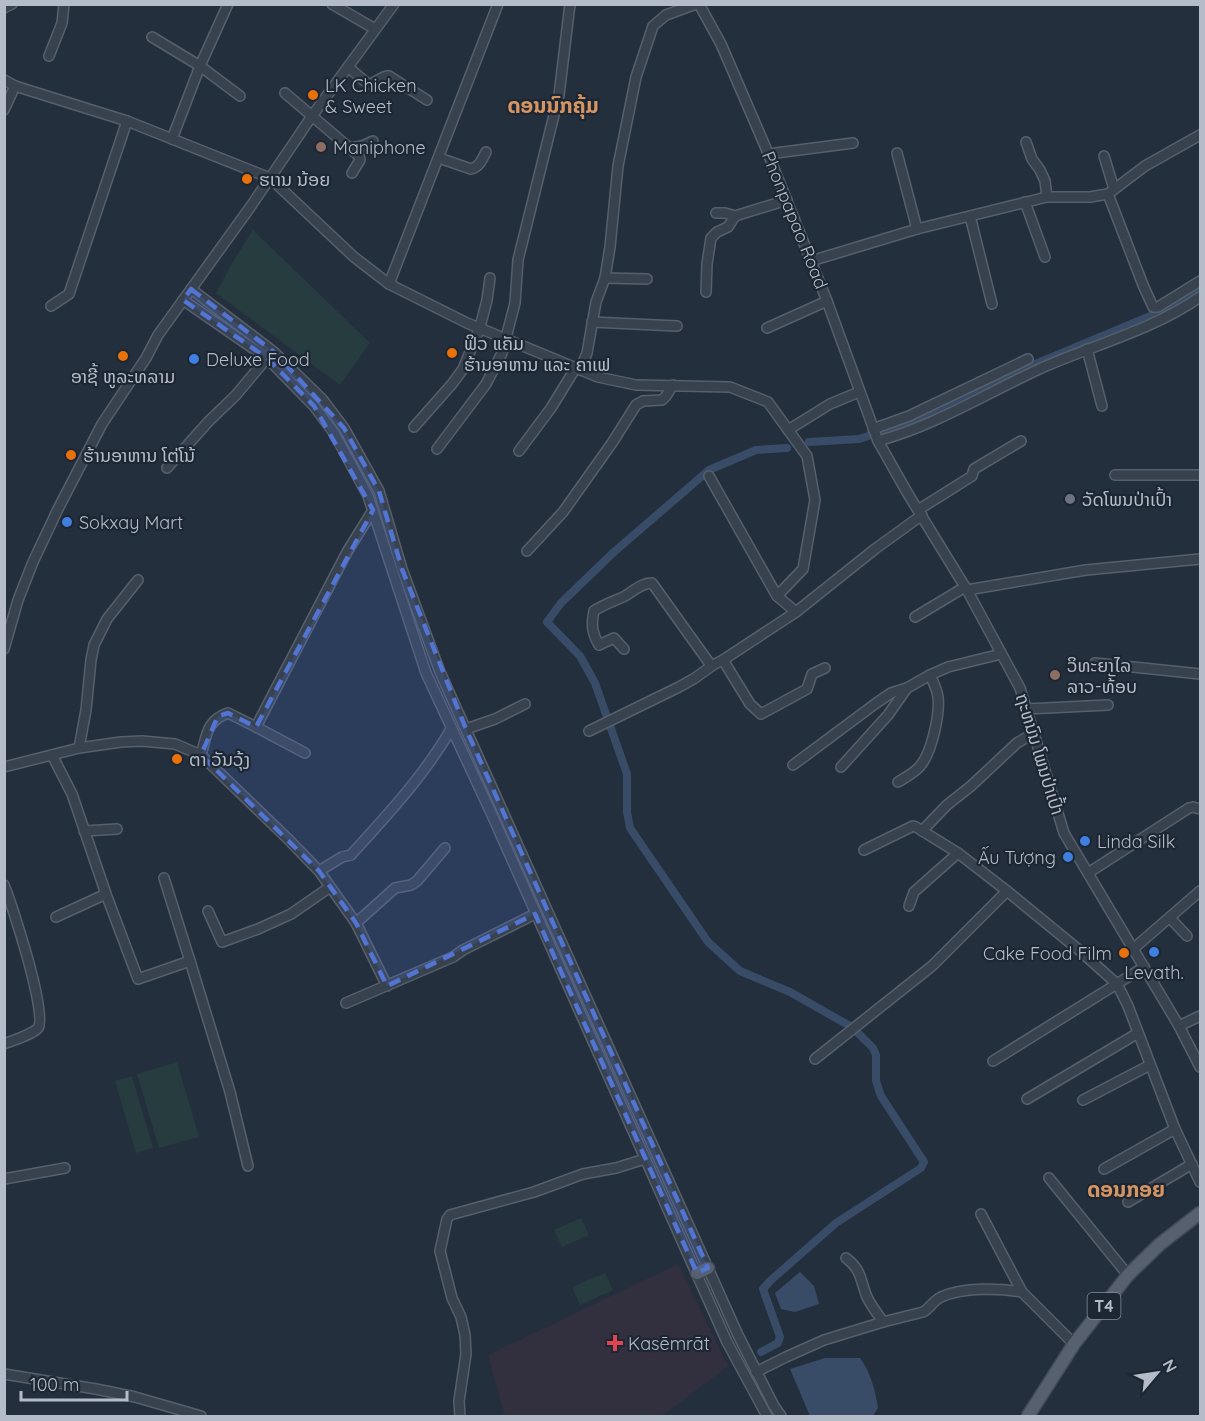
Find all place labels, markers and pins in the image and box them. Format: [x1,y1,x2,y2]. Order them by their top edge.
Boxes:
place label: LK Chicken & Sweet [325,74,417,118]
marker: LK Chicken & Sweet [306,88,320,102]
place label: Maniphone [333,136,426,159]
marker: Maniphone [314,140,328,154]
place label: ຮເານ ນ້ອຍ [259,168,330,191]
marker: ຮເານ ນ້ອຍ [240,172,254,186]
place label: ຟິວ ແຄັມ ຮ້ານອາຫານ ແລະ ຄາເຟ [464,332,611,376]
marker: ຟິວ ແຄັມ ຮ້ານອາຫານ ແລະ ຄາເຟ [445,346,459,360]
place label: Deluxe Food [206,348,310,371]
marker: ອາຊີ້ ຫູລະທລາມ [116,349,130,363]
marker: Deluxe Food [187,352,201,366]
place label: ອາຊີ້ ຫູລະທລາມ [71,363,175,389]
place label: ຮ້ານອາຫານ ໂຕ່ໂນ້ [83,444,195,467]
marker: ຮ້ານອາຫານ ໂຕ່ໂນ້ [64,448,78,462]
place label: ວັດໂພນປ່າເປົ້າ [1082,487,1172,511]
marker: ວັດໂພນປ່າເປົ້າ [1063,492,1077,506]
place label: Sokxay Mart [79,511,183,534]
marker: Sokxay Mart [60,515,74,529]
place label: ວິທະຍາໄລ ລາວ-ທ້ັອບ [1067,654,1137,698]
marker: ວິທະຍາໄລ ລາວ-ທ້ັອບ [1048,668,1062,682]
place label: ຕາ ວັນວຸ້ງ [189,748,250,771]
marker: ຕາ ວັນວຸ້ງ [170,752,184,766]
place label: Linda Silk [1097,830,1175,853]
marker: Linda Silk [1078,834,1092,848]
place label: Ấu Tượng [978,846,1056,869]
marker: Ấu Tượng [1061,850,1075,864]
place label: Cake Food Film [983,942,1112,965]
marker: Levath. [1147,945,1161,959]
marker: Cake Food Film [1117,946,1131,960]
place label: Levath. [1124,961,1184,984]
place label: Kasēmrāt [628,1332,710,1355]
marker: Kasēmrāt [606,1334,624,1352]

